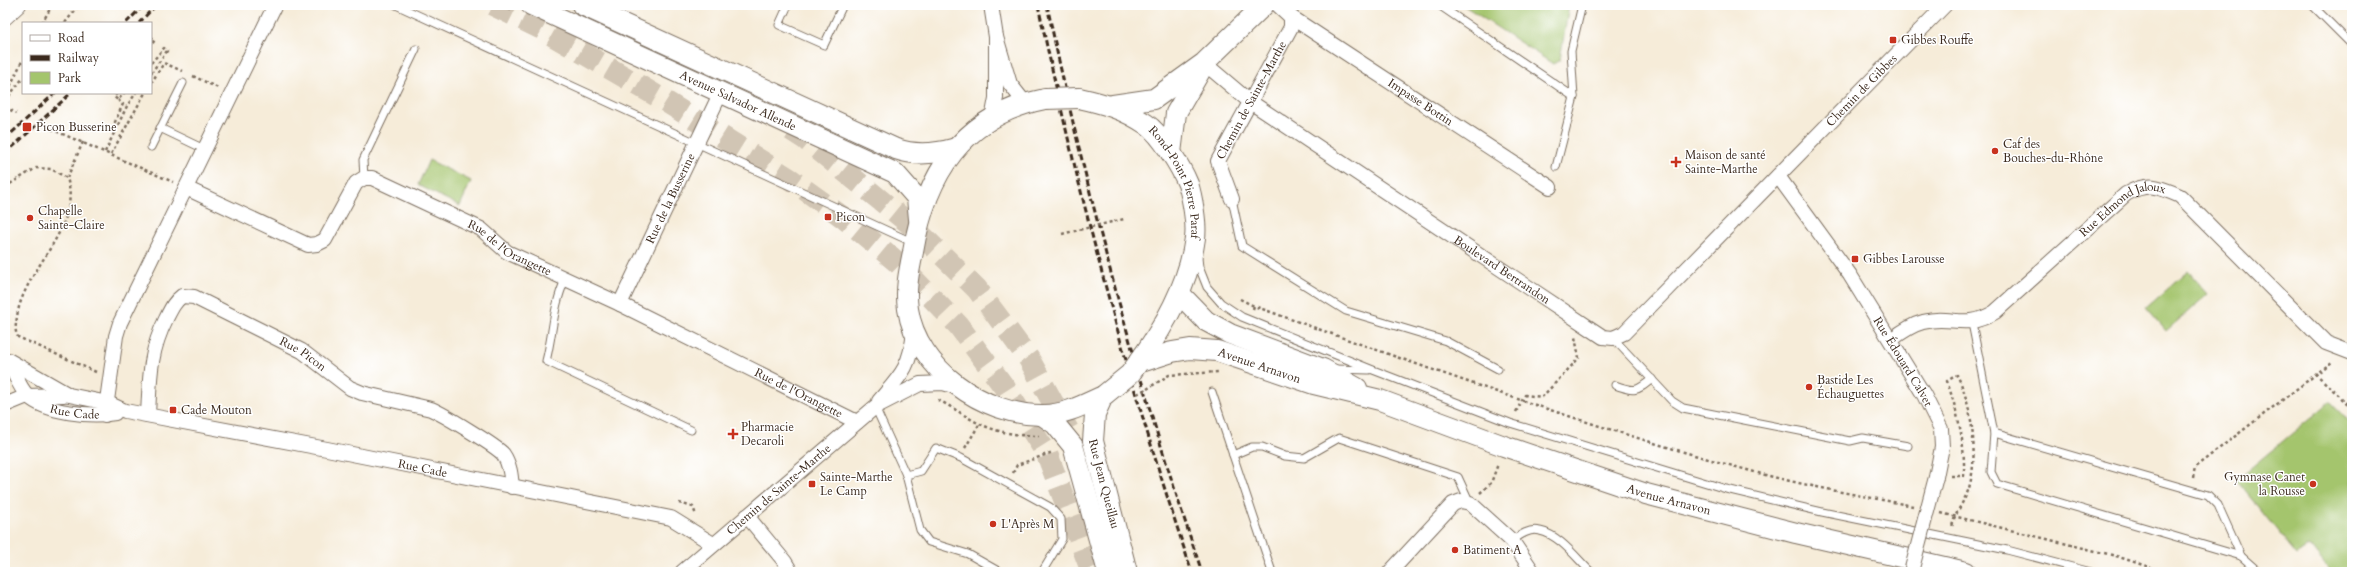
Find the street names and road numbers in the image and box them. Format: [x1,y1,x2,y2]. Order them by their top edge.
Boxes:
street label: Chemin de Sainte-Marthe [1212,38,1290,162]
street label: Chemin de Gibbes [1822,51,1900,130]
street label: Avenue Salvador Allende [677,67,799,134]
street label: Impasse Bottin [1385,75,1456,129]
street label: Rond-Point Pierre Paraf [1145,122,1203,242]
street label: Rue de la Busserine [642,150,699,246]
street label: Rue Edmond Jaloux [2076,179,2168,240]
street label: Rue de l'Orangette [465,216,554,279]
street label: Boulevard Bertrandon [1451,232,1554,308]
street label: Rue Édouard Calvet [1870,314,1937,409]
street label: Rue Picon [277,333,330,375]
street label: Avenue Arnavon [1216,344,1303,387]
street label: Rue de l'Orangette [752,364,845,422]
street label: Rue Cade [48,400,100,422]
street label: Rue Jean Queillau [1085,437,1124,531]
street label: Chemin de Sainte-Marthe [723,440,834,539]
street label: Rue Cade [397,455,449,481]
street label: Avenue Arnavon [1625,480,1713,519]

